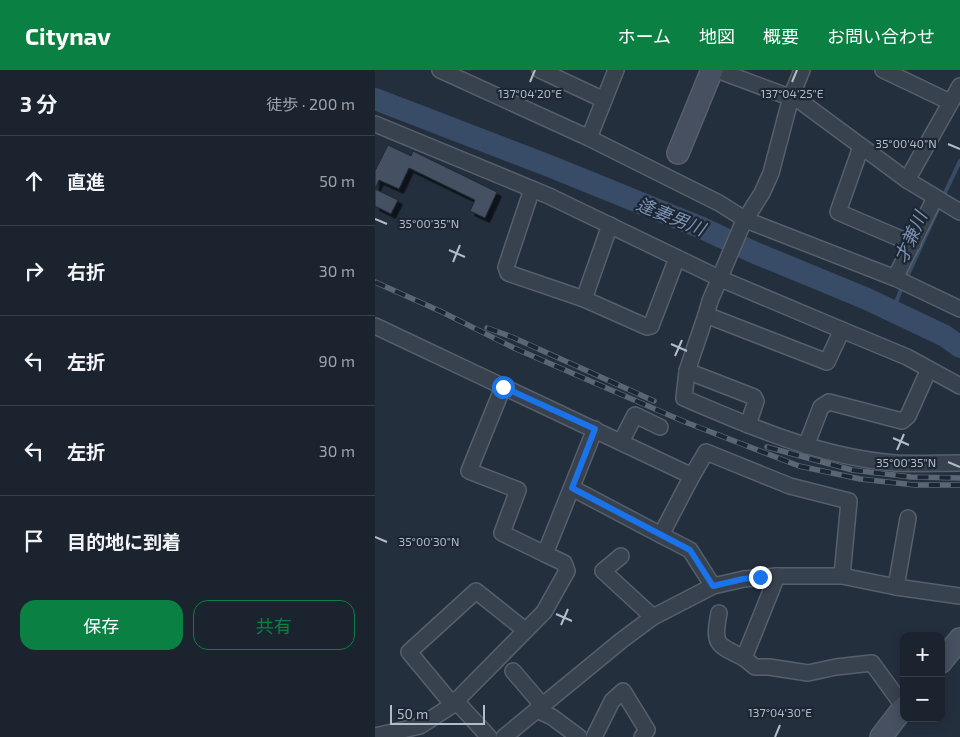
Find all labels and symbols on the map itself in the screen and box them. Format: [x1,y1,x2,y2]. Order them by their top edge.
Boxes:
text: 137°04'20"E [498,86,562,100]
text: 137°04'25"E [760,86,824,100]
text: 35°00'40"N [875,136,937,150]
water label: 逢妻男川 [634,192,710,240]
water label: 才兼川 [889,206,932,266]
text: 35°00'35"N [399,216,459,230]
route start [492,376,515,399]
text: 35°00'35"N [876,455,936,469]
text: 35°00'30"N [398,534,460,548]
route end [749,566,772,589]
scale bar [390,702,485,725]
text: 137°04'30"E [748,705,812,719]

